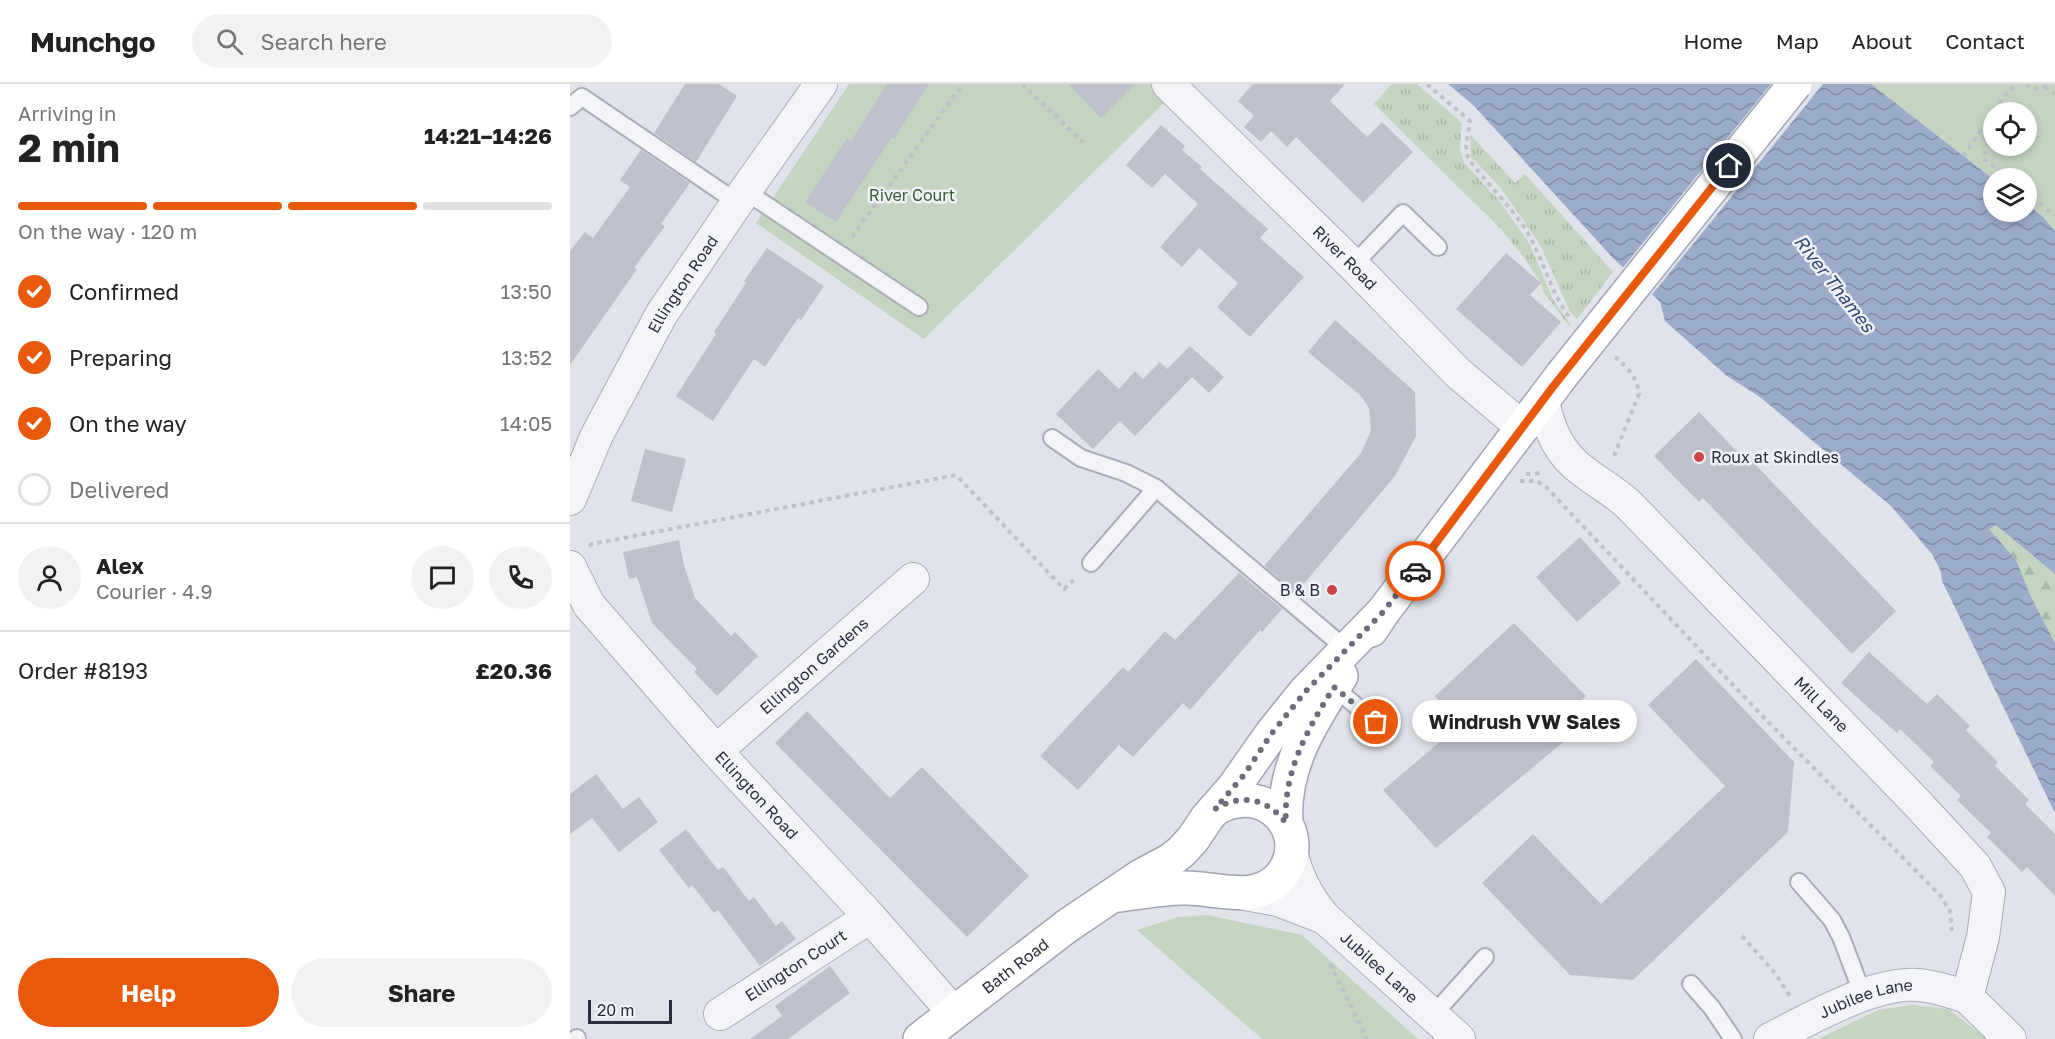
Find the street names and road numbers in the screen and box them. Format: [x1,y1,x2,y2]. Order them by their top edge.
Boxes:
street label: River Road [1309,221,1381,294]
street label: Ellington Road [643,231,722,336]
street label: Ellington Gardens [755,613,872,718]
street label: Mill Lane [1790,672,1853,736]
street label: Ellington Road [711,747,803,843]
street label: Ellington Court [741,925,850,1005]
street label: Jubilee Lane [1336,927,1422,1007]
street label: Bath Road [978,934,1053,998]
street label: Jubilee Lane [1816,975,1913,1023]

